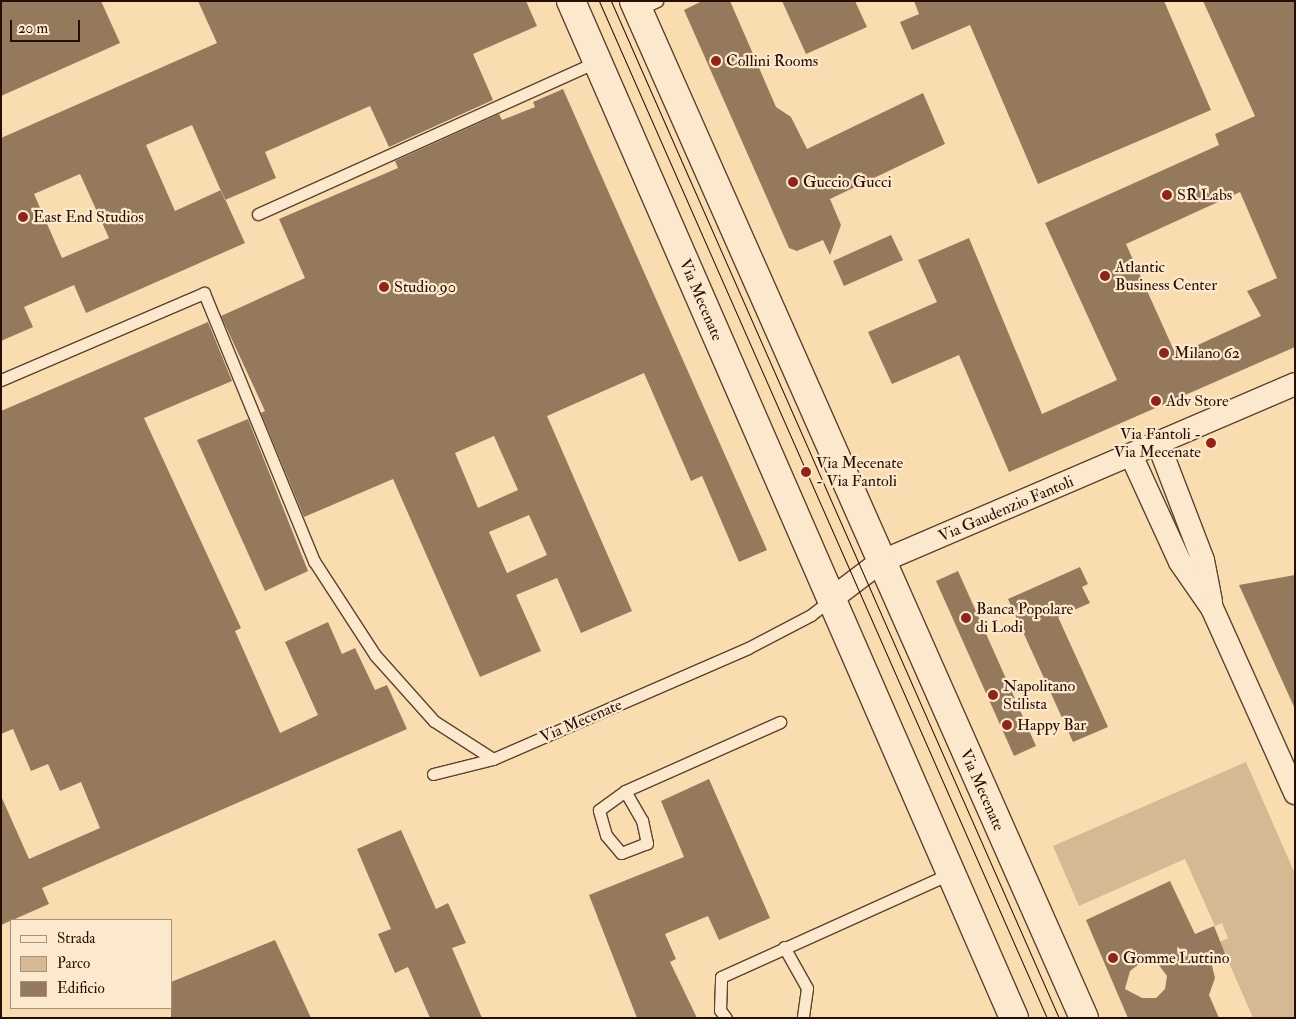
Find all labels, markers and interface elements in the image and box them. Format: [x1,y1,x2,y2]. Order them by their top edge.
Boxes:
scale bar [12,10,82,42]
text: 20 m [18,19,48,38]
place label: Collini Rooms [726,51,818,71]
marker: Collini Rooms [710,55,722,67]
place label: Guccio Gucci [803,172,892,192]
marker: Guccio Gucci [787,176,799,188]
place label: SR Labs [1177,185,1232,205]
marker: SR Labs [1161,189,1173,201]
place label: East End Studios [33,207,144,227]
marker: East End Studios [17,211,29,223]
street label: Via Mecenate [675,256,727,344]
place label: Atlantic Business Center [1115,257,1217,295]
marker: Atlantic Business Center [1099,270,1111,282]
place label: Studio 90 [394,277,456,297]
marker: Studio 90 [378,281,390,293]
place label: Milano 62 [1174,343,1240,363]
marker: Milano 62 [1158,347,1170,359]
place label: Adv Store [1166,391,1229,411]
marker: Adv Store [1150,395,1162,407]
place label: Via Fantoli - Via Mecenate [1114,424,1201,462]
marker: Via Fantoli - Via Mecenate [1205,437,1217,449]
place label: Via Mecenate - Via Fantoli [816,453,903,491]
marker: Via Mecenate - Via Fantoli [800,466,812,478]
street label: Via Gaudenzio Fantoli [936,472,1076,546]
place label: Banca Popolare di Lodi [976,599,1073,637]
marker: Banca Popolare di Lodi [960,612,972,624]
place label: Napolitano Stilista [1003,676,1075,714]
marker: Napolitano Stilista [987,689,999,701]
street label: Via Mecenate [537,695,625,747]
place label: Happy Bar [1017,715,1086,735]
marker: Happy Bar [1001,719,1013,731]
street label: Via Mecenate [955,746,1009,834]
legend [10,919,172,1009]
text: Strada [57,929,96,948]
place label: Gomme Luttino [1123,948,1229,968]
marker: Gomme Luttino [1107,952,1119,964]
text: Parco [57,954,90,973]
text: Edificio [57,979,105,998]

